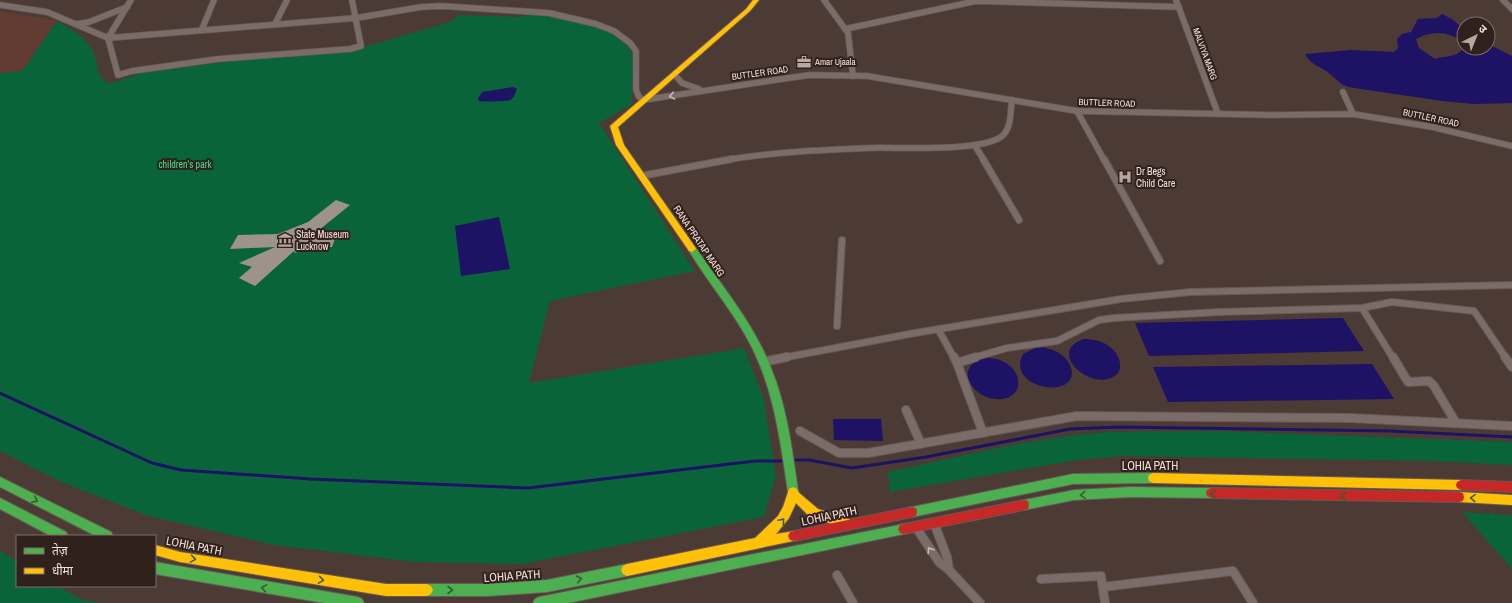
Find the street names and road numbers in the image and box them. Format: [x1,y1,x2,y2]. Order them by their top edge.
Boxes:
street label: MALVIYA MARG [1190,26,1220,82]
street label: BUTTLER ROAD [731,63,789,83]
street label: BUTTLER ROAD [1078,96,1136,110]
street label: BUTTLER ROAD [1402,106,1460,130]
street label: RANA PRATAP MARG [670,203,728,279]
street label: LOHIA PATH [1122,458,1178,474]
street label: LOHIA PATH [800,502,858,530]
street label: LOHIA PATH [165,533,223,559]
street label: LOHIA PATH [483,566,541,586]

